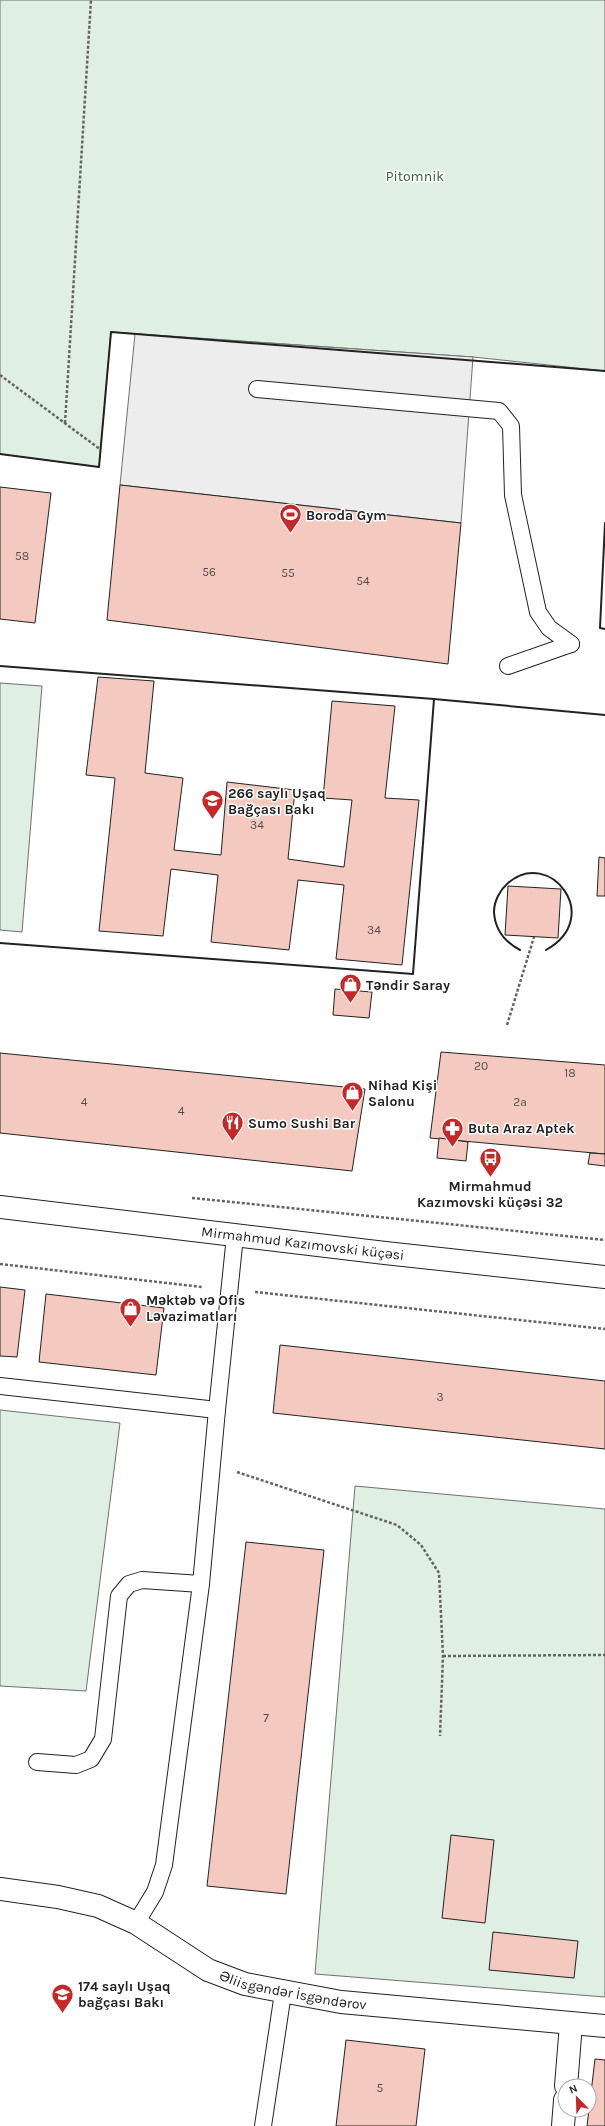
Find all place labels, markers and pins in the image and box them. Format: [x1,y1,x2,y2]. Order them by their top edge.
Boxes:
sports icon: Boroda Gym [278,502,304,535]
place label: Boroda Gym [306,507,387,524]
place label: 266 saylı Uşaq Bağçası Bakı [228,785,326,818]
school or university icon: 266 saylı Uşaq Bağçası Bakı [199,788,225,821]
shop icon: Təndir Saray [338,972,364,1005]
place label: Təndir Saray [366,977,450,994]
place label: Nihad Kişi Salonu [368,1077,437,1110]
shop icon: Nihad Kişi Salonu [339,1080,365,1113]
restaurant icon: Sumo Sushi Bar [220,1110,246,1143]
place label: Sumo Sushi Bar [248,1115,356,1132]
pharmacy icon: Buta Araz Aptek [439,1115,465,1148]
place label: Buta Araz Aptek [468,1120,575,1137]
bus stop icon: Mirmahmud Kazımovski küçəsi 32 [477,1145,503,1178]
place label: Mirmahmud Kazımovski küçəsi 32 [417,1178,563,1211]
place label: Məktəb və Ofis Ləvazimatları [146,1292,245,1325]
shop icon: Məktəb və Ofis Ləvazimatları [118,1295,144,1328]
place label: 174 saylı Uşaq bağçası Bakı [78,1978,171,2011]
school or university icon: 174 saylı Uşaq bağçası Bakı [49,1981,75,2014]

